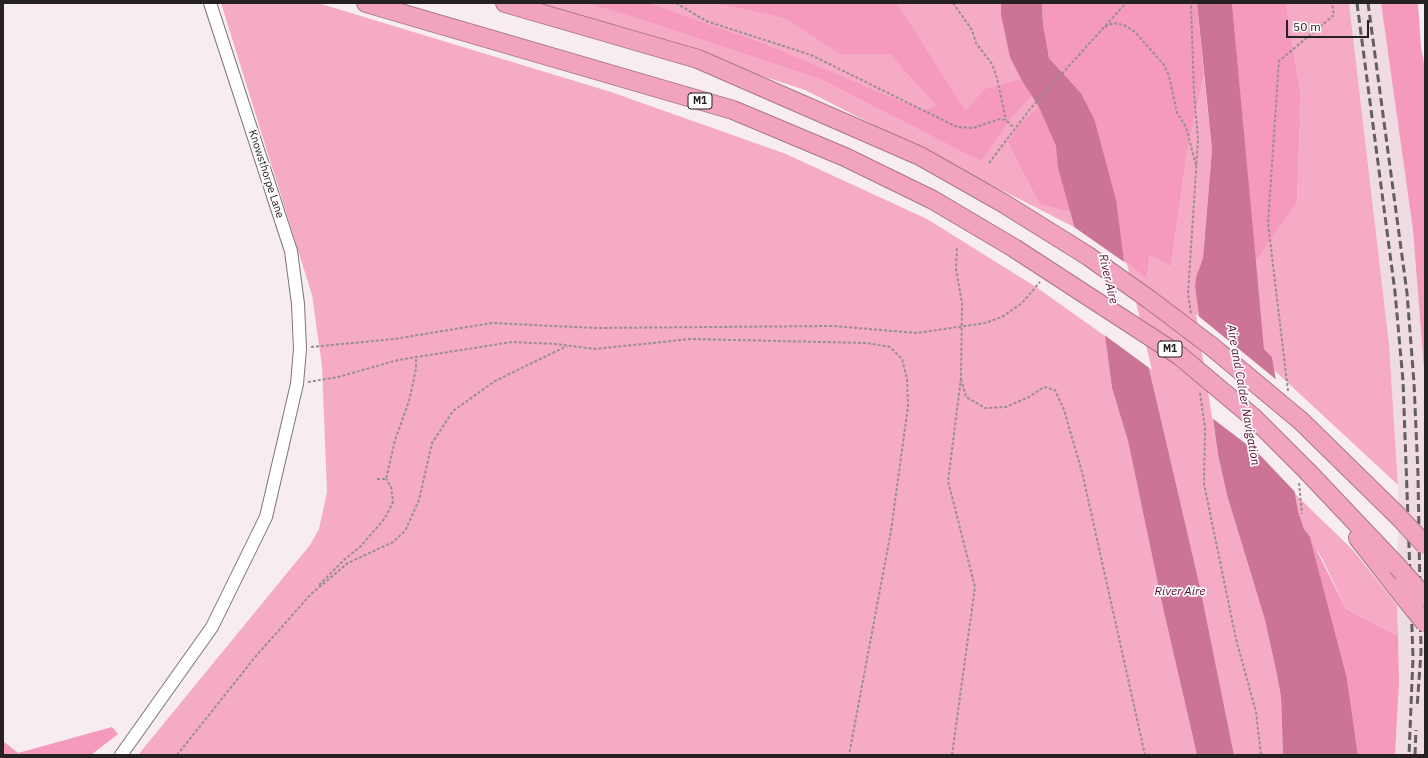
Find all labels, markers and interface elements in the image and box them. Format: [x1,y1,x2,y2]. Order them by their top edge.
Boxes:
scale bar [1288,12,1371,38]
text: 50 m [1293,19,1321,34]
road number: M1 [688,93,712,109]
street label: Knowsthorpe Lane [246,128,286,220]
water label: River Aire [1095,253,1121,305]
water label: Aire and Calder Navigation [1224,324,1262,466]
road number: M1 [1158,341,1182,357]
water label: River Aire [1155,585,1205,599]

